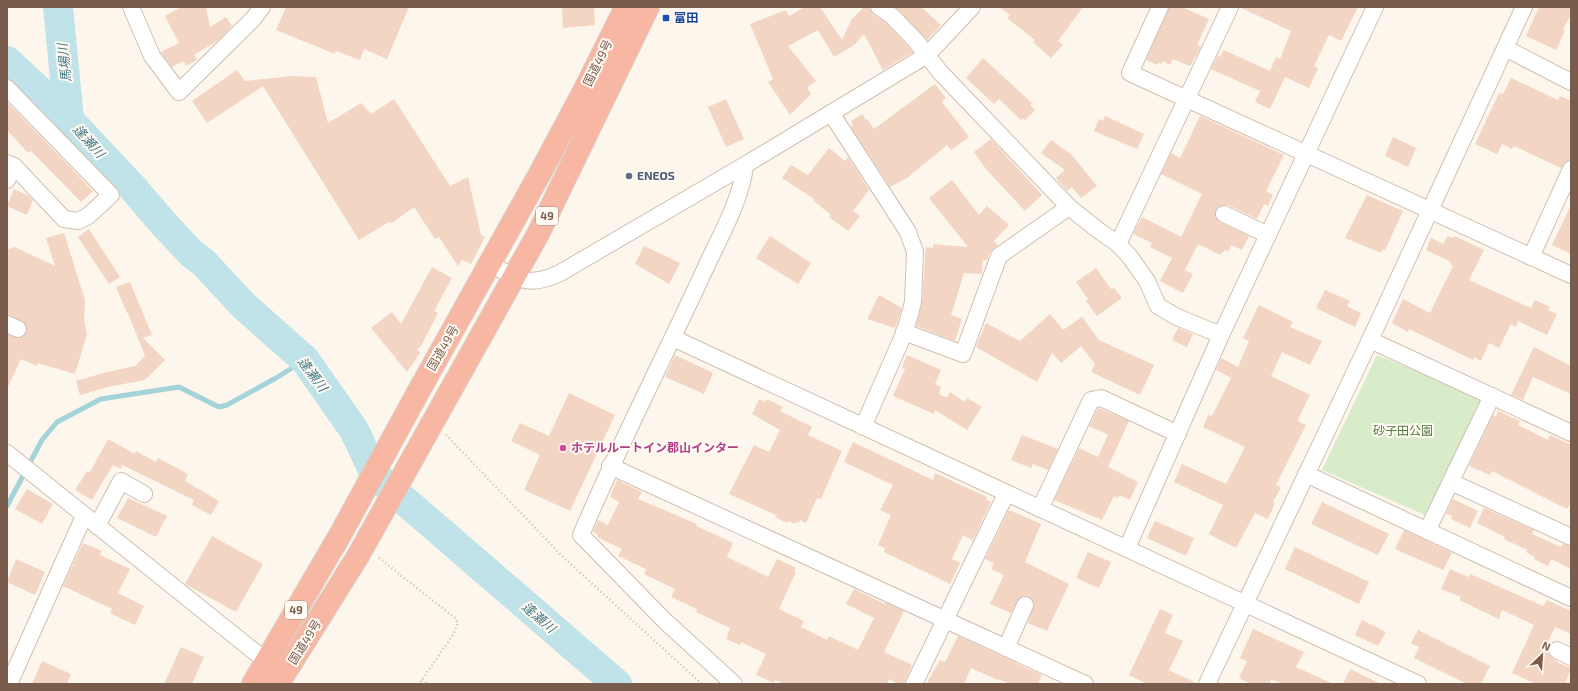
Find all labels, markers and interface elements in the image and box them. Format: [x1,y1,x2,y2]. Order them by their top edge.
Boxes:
place label: 富田 [674,10,698,24]
marker: 富田 [661,13,671,23]
street label: 国道49号 [580,37,614,88]
water label: 馬場川 [54,41,74,83]
water label: 逢瀬川 [70,121,109,162]
place label: ENEOS [637,168,675,182]
marker: ENEOS [624,171,634,181]
road number: 49 [536,207,558,225]
street label: 国道49号 [424,322,461,373]
water label: 逢瀬川 [295,354,332,396]
park label: 砂子田公園 [1373,423,1433,437]
place label: ホテルルートイン郡山インター [571,440,739,454]
marker: ホテルルートイン郡山インター [558,443,568,453]
water label: 逢瀬川 [519,598,560,637]
road number: 49 [285,601,307,619]
street label: 国道49号 [285,616,323,666]
north arrow [1522,635,1562,675]
text: N [1540,638,1553,653]

